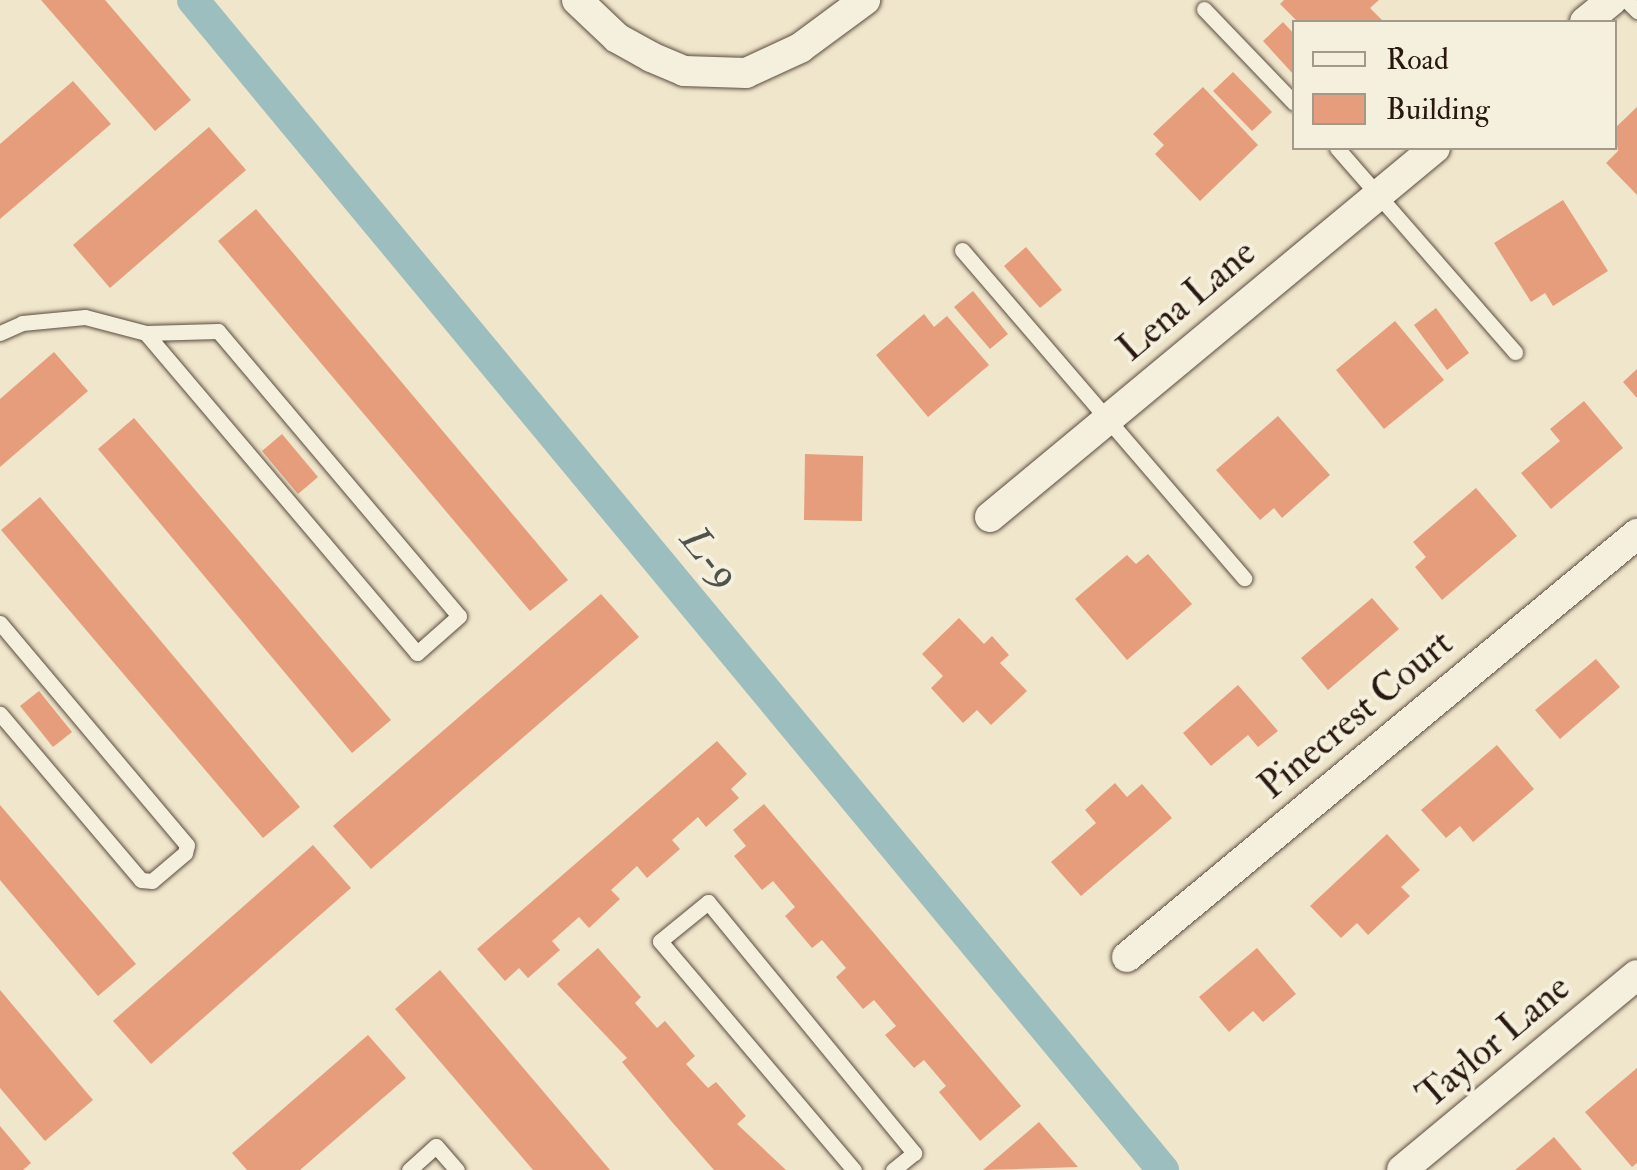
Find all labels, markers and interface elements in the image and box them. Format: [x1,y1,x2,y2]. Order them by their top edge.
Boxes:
legend [1292,20,1617,150]
text: Road [1386,41,1449,78]
text: Building [1386,91,1490,128]
street label: Lena Lane [1109,230,1265,372]
water label: L-9 [670,517,750,599]
street label: Pinecrest Court [1250,621,1462,809]
street label: Taylor Lane [1409,965,1579,1119]

